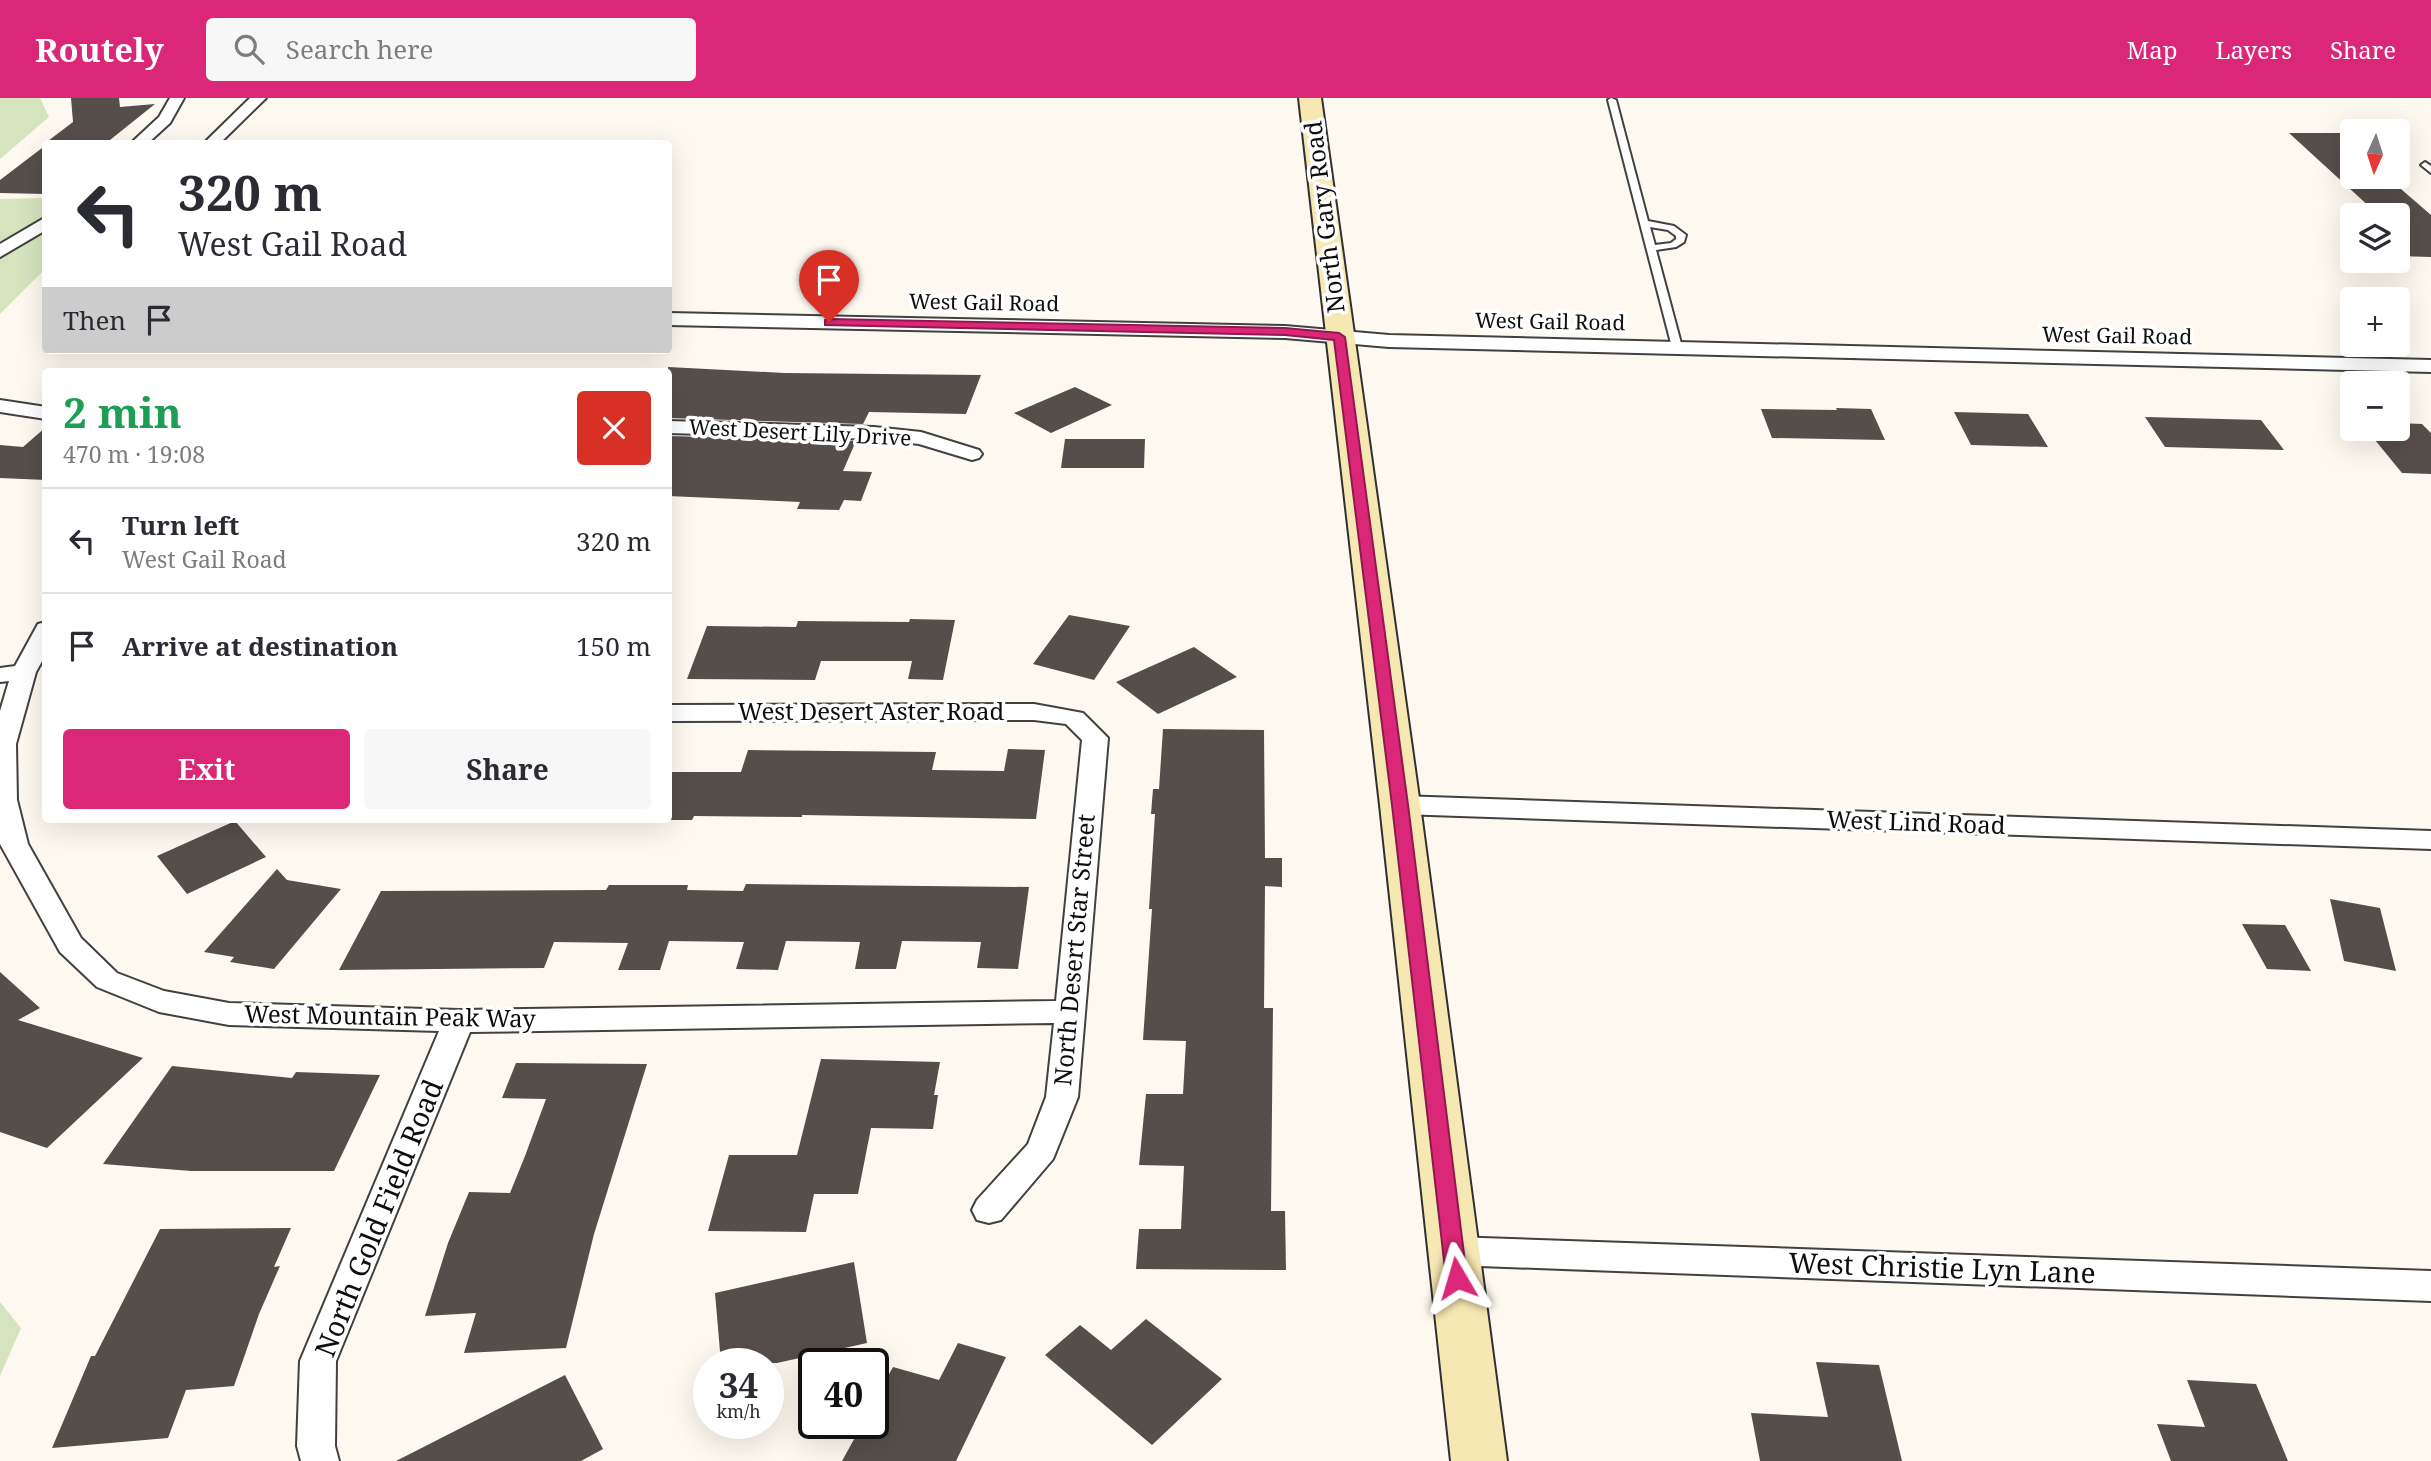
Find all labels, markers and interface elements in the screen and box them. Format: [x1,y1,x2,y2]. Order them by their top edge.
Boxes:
search box [206,18,696,81]
text: Routely [35,27,164,72]
icon: search [230,30,268,68]
text: Search here [286,31,433,67]
text: Map [2127,33,2178,66]
text: Layers [2216,33,2292,66]
text: Share [2330,33,2396,66]
street label: North Gary Road [1295,119,1352,315]
north arrow [2340,119,2410,189]
map controls [2340,119,2410,441]
text: 320 m [178,159,322,225]
icon: left [63,168,154,259]
button: layers [2340,203,2410,273]
text: West Gail Road [178,222,407,265]
pin [799,250,859,322]
icon: arrive [810,261,848,299]
street label: West Gail Road [909,287,1060,317]
button: + [2340,287,2410,357]
icon: arrive [140,301,178,339]
text: Then [63,302,126,338]
street label: West Gail Road [1475,306,1626,336]
street label: West Gail Road [2042,320,2193,350]
button: − [2340,371,2410,441]
text: 2 min [63,383,182,440]
button: close [577,391,651,465]
street label: West Desert Lily Drive [688,412,912,452]
text: 470 m · 19:08 [63,438,205,470]
text: Turn left [122,507,239,543]
icon: left [63,522,101,560]
text: 320 m [576,523,651,559]
text: West Gail Road [122,543,287,575]
icon: arrive [63,627,101,665]
text: Arrive at destination [122,628,398,664]
text: 150 m [576,628,651,664]
street label: West Desert Aster Road [738,694,1004,727]
button: Exit [63,729,350,809]
button: Share [364,729,651,809]
street label: West Lind Road [1826,802,2006,841]
street label: North Desert Star Street [1045,813,1102,1087]
street label: West Mountain Peak Way [244,996,537,1035]
street label: North Gold Field Road [305,1073,451,1362]
position arrow [1420,1241,1494,1315]
street label: West Christie Lyn Lane [1788,1243,2096,1291]
speed limit sign: 40 [798,1348,889,1439]
text: 34 [719,1361,758,1408]
text: km/h [716,1399,761,1423]

